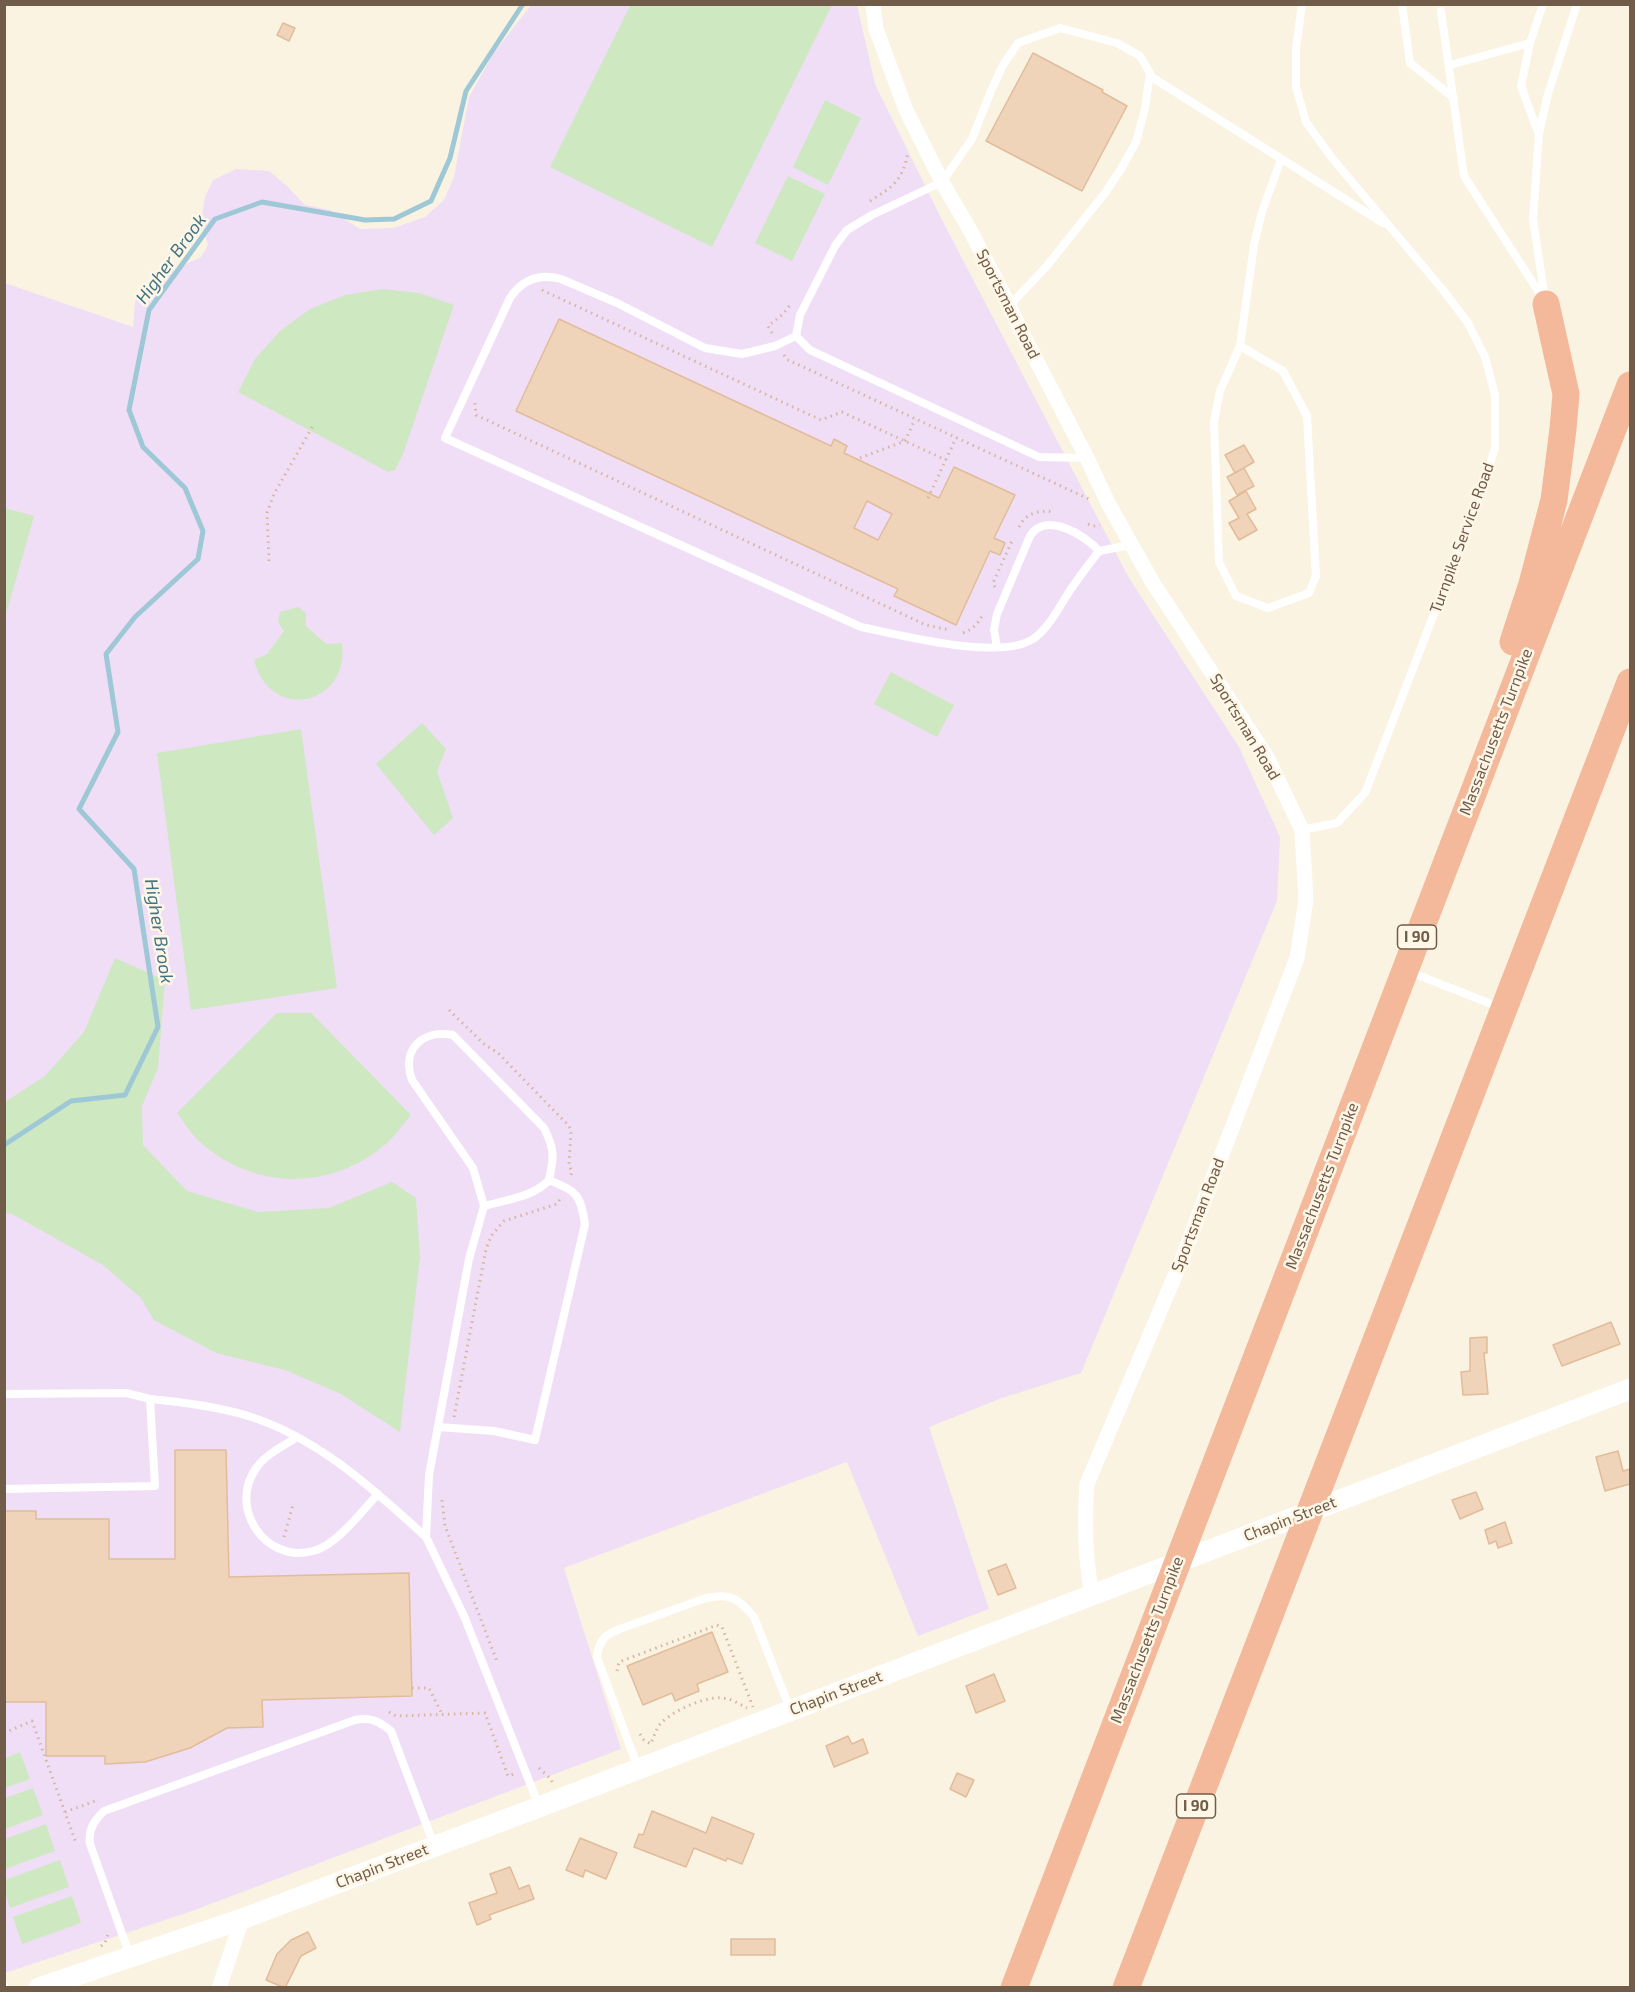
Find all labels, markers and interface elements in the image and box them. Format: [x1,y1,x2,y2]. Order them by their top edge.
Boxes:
water label: Higher Brook [131,210,211,308]
street label: Sportsman Road [972,246,1044,362]
street label: Turnpike Service Road [1426,460,1498,616]
street label: Massachusetts Turnpike [1455,646,1537,818]
street label: Sportsman Road [1206,670,1284,784]
water label: Higher Brook [140,877,178,985]
road number: I 90 [1398,925,1436,949]
street label: Massachusetts Turnpike [1281,1100,1363,1272]
street label: Sportsman Road [1167,1155,1229,1275]
street label: Chapin Street [1241,1493,1339,1545]
street label: Massachusetts Turnpike [1106,1554,1188,1726]
street label: Chapin Street [787,1667,885,1719]
road number: I 90 [1176,1794,1216,1818]
street label: Chapin Street [333,1840,431,1892]

